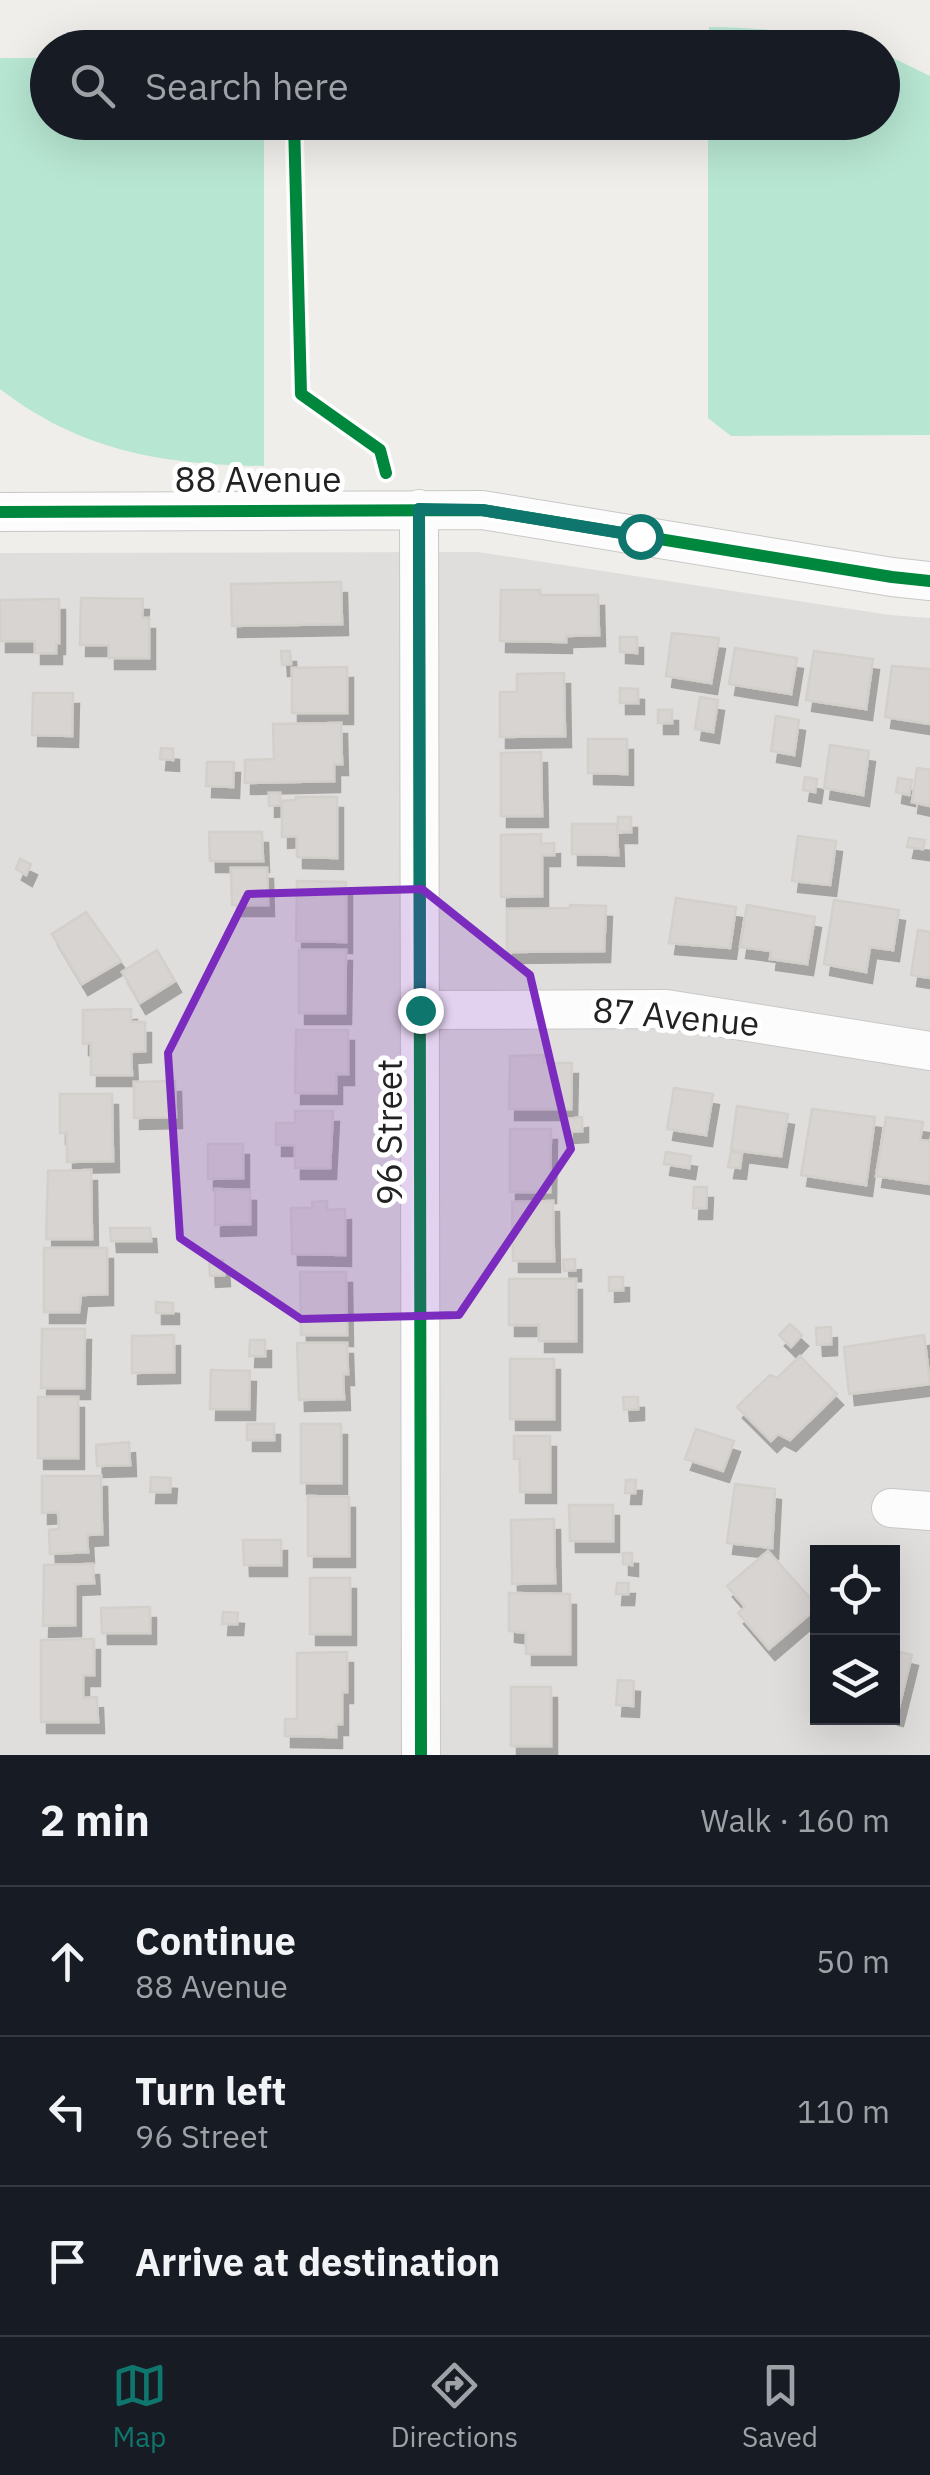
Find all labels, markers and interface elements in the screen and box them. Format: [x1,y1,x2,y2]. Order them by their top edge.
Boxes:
search box [30,30,900,140]
icon: search [65,58,120,113]
text: Search here [145,61,349,110]
street label: 88 Avenue [174,456,342,502]
route start [618,514,664,560]
street label: 87 Avenue [591,986,761,1046]
route end [398,988,444,1034]
street label: 96 Street [366,1059,412,1205]
map controls [810,1545,900,1725]
button: locate [810,1545,900,1635]
button: layers [810,1635,900,1725]
text: 2 min [40,1793,150,1848]
text: Walk · 160 m [701,1799,890,1841]
text: Continue [135,1916,296,1965]
icon: ahead [40,1934,95,1989]
text: 50 m [816,1940,890,1982]
text: 88 Avenue [135,1965,288,2007]
text: Turn left [135,2066,286,2115]
icon: left [40,2084,95,2139]
text: 110 m [797,2090,890,2132]
text: 96 Street [135,2115,269,2157]
icon: arrive [40,2234,95,2289]
text: Arrive at destination [135,2237,500,2286]
tab: Map [112,2358,167,2455]
tab: Directions [391,2358,518,2455]
tab: Saved [742,2358,818,2455]

